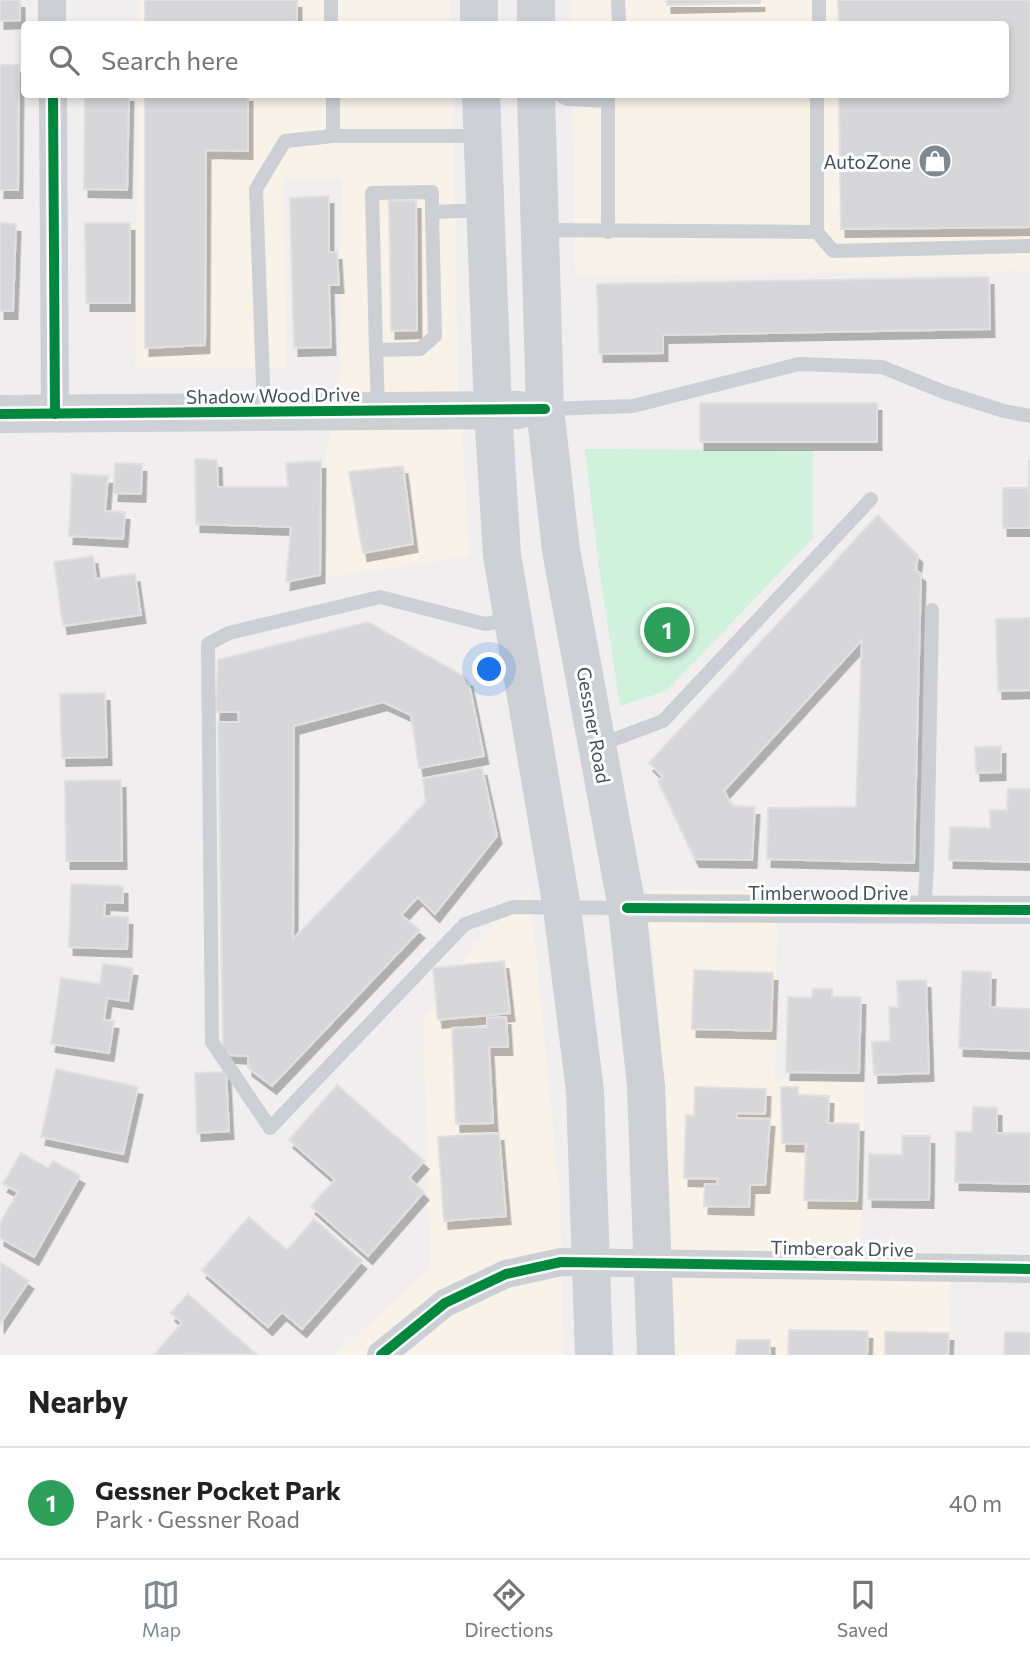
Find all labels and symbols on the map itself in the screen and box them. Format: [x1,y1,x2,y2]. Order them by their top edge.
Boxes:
shop icon: AutoZone [916,142,954,180]
place label: AutoZone [823,150,911,173]
street label: Shadow Wood Drive [186,382,360,408]
pin: 1 [644,604,690,656]
your location [472,652,506,686]
street label: Gessner Road [572,665,616,785]
street label: Timberwood Drive [748,881,908,904]
street label: Timberoak Drive [770,1235,914,1261]

